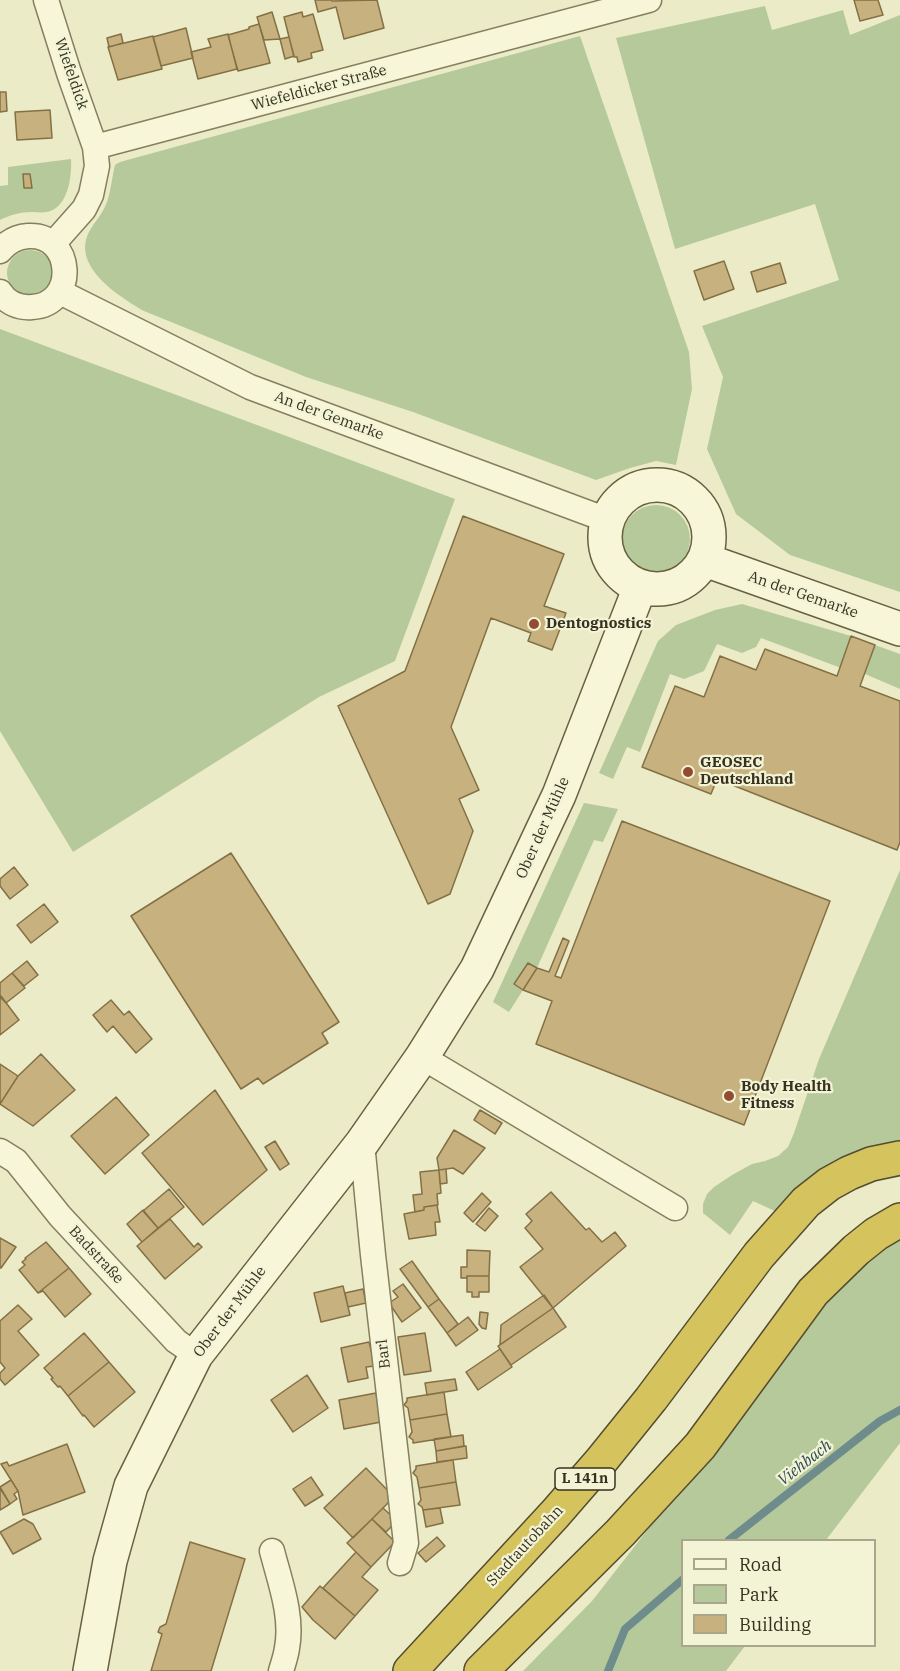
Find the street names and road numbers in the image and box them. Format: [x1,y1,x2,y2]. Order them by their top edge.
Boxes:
street label: Wiefeldick [50,36,92,112]
street label: Wiefeldicker Straße [249,61,389,115]
street label: An der Gemarke [272,388,386,444]
street label: An der Gemarke [746,568,860,622]
street label: Ober der Mühle [512,774,574,882]
street label: Badstraße [65,1222,127,1288]
street label: Ober der Mühle [190,1263,270,1361]
street label: Barl [373,1338,395,1370]
road number: L 141n [555,1468,615,1490]
street label: Stadtautobahn [483,1502,567,1590]

